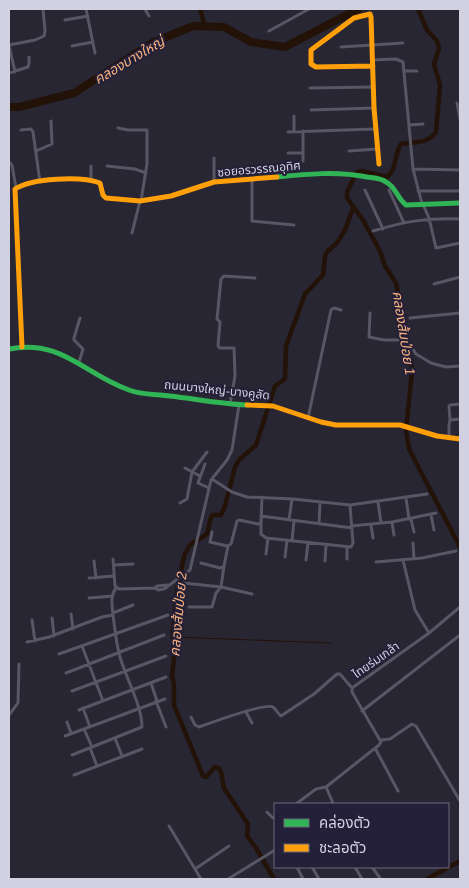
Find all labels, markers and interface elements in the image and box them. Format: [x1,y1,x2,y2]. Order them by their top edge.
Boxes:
water label: คลองบางใหญ่ [91,32,169,87]
street label: ซอยอรวรรณอุทิศ [217,158,301,180]
water label: คลองส้มป่อย 1 [389,290,419,376]
street label: ถนนบางใหญ่-บางคูลัด [164,377,270,403]
water label: คลองส้มป่อย 2 [166,571,190,657]
street label: ไทยร่มเกล้า [349,639,402,682]
legend [274,803,449,868]
text: คล่องตัว [319,814,370,831]
text: ชะลอตัว [319,839,366,856]

